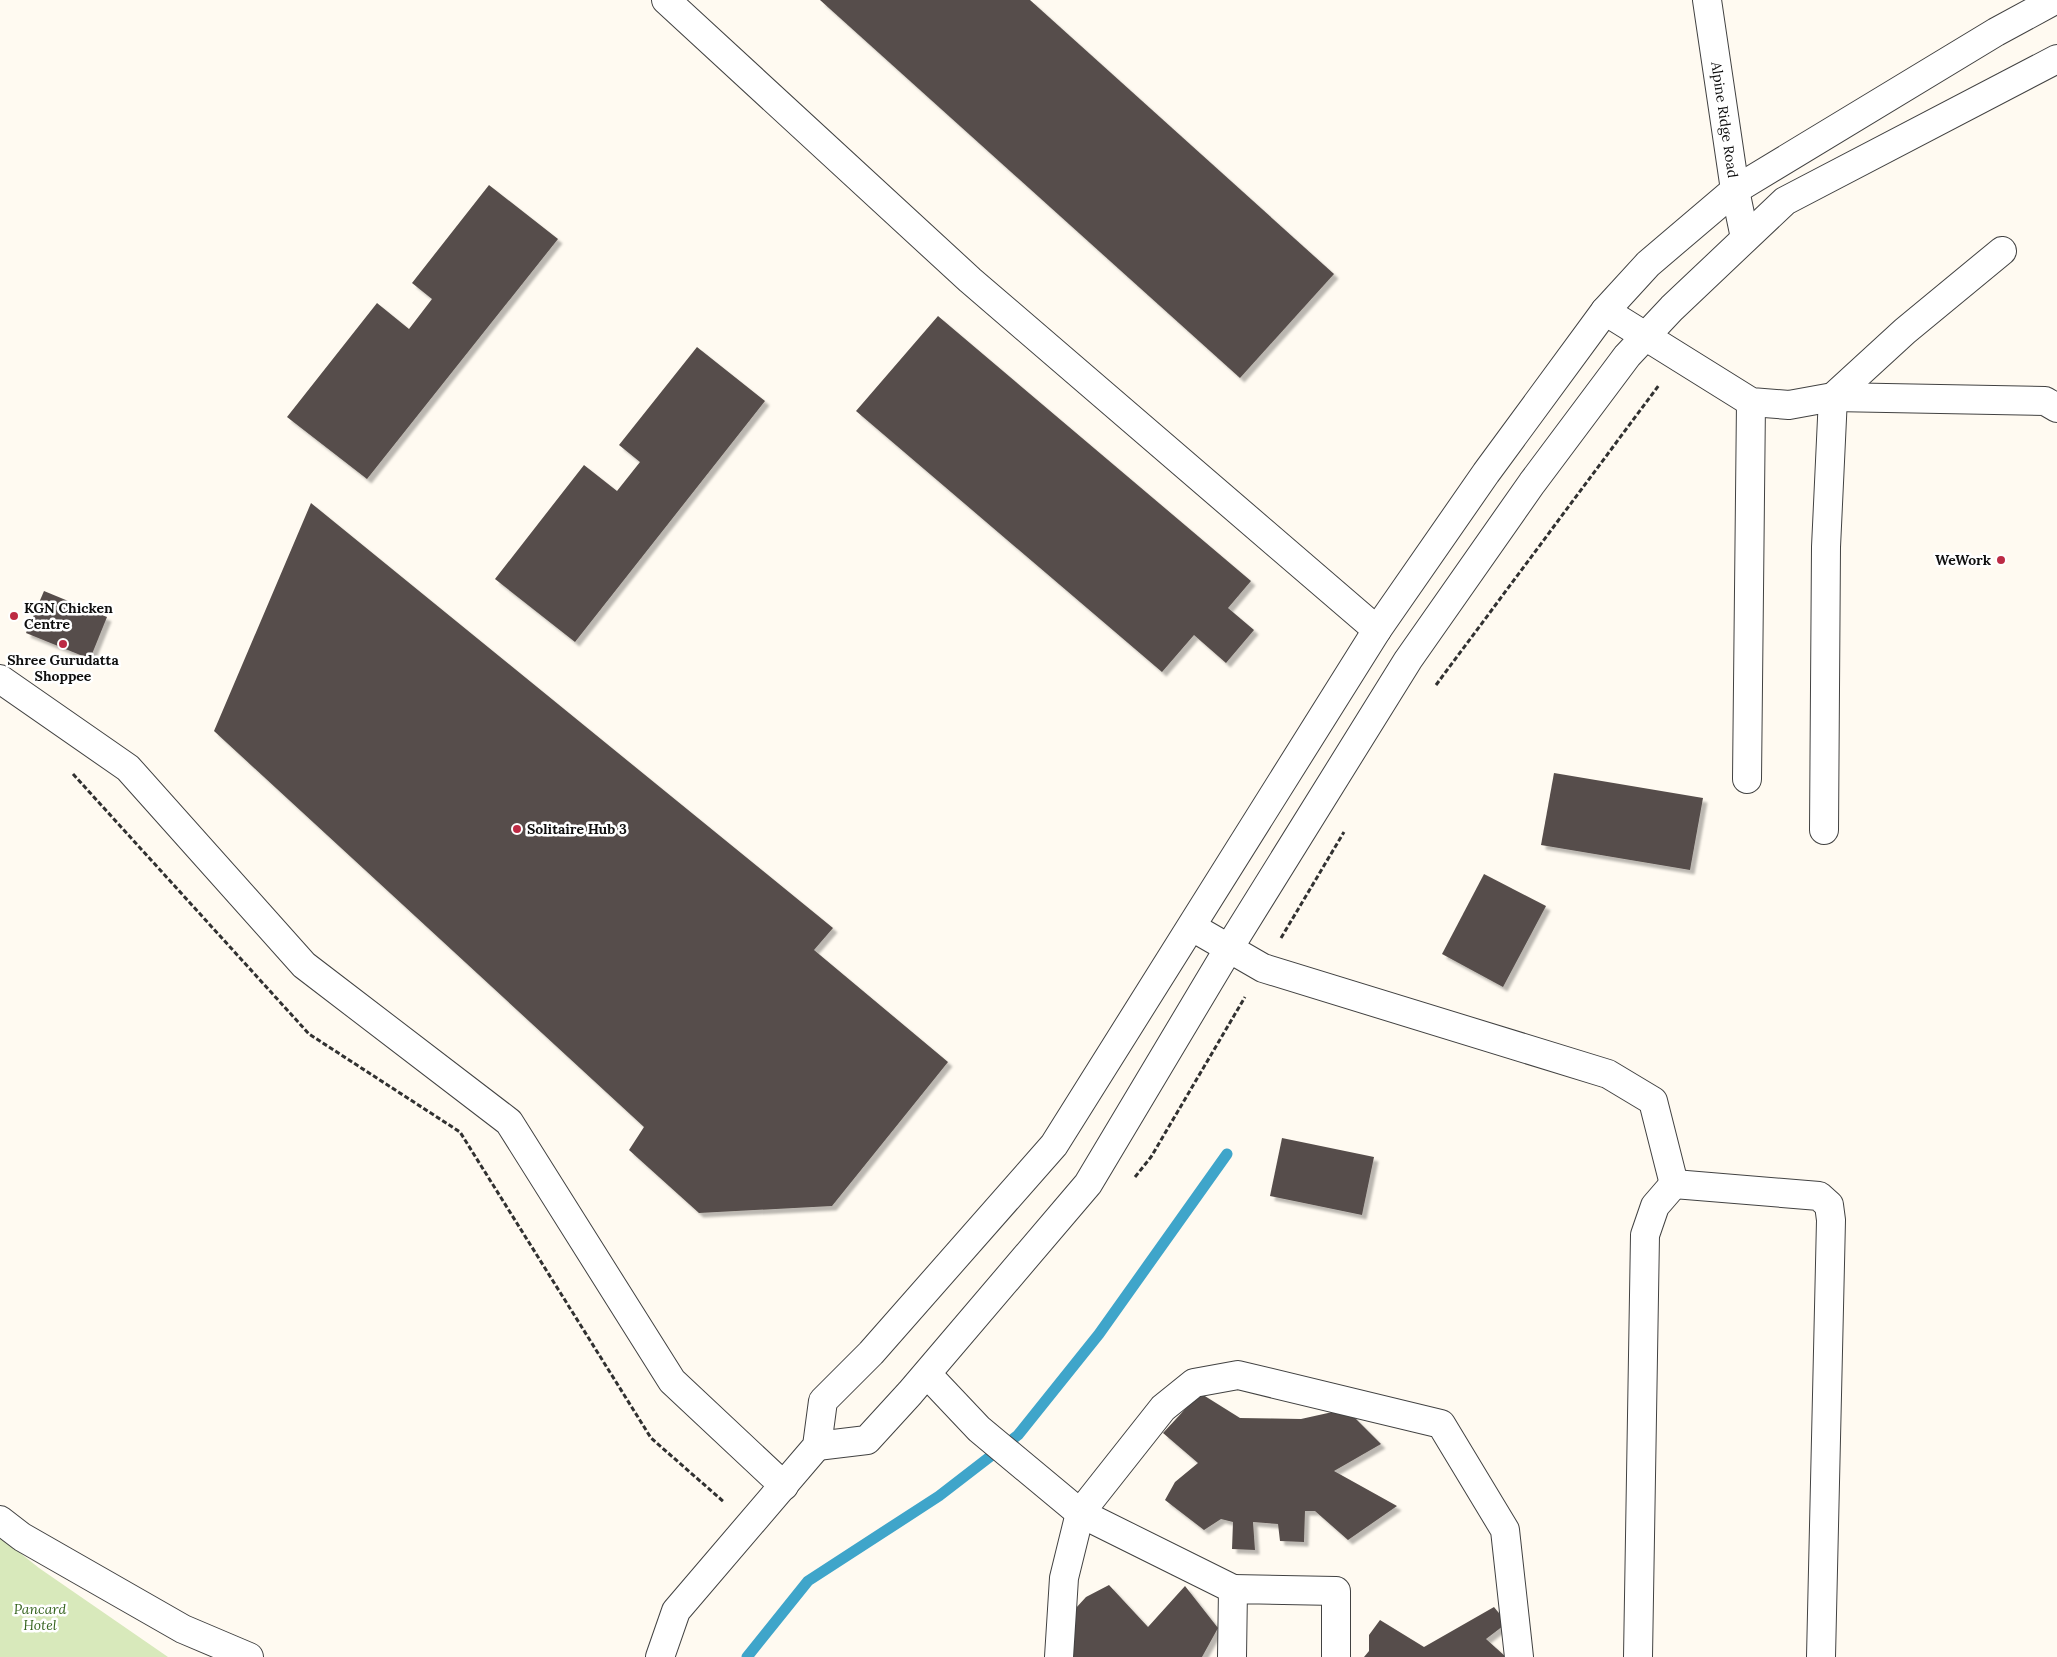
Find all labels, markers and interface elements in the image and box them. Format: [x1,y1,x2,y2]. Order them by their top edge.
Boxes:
street label: Alpine Ridge Road [1707,59,1742,179]
place label: WeWork [1935,551,1992,569]
marker: WeWork [1995,554,2007,566]
place label: KGN Chicken Centre [24,599,113,633]
marker: KGN Chicken Centre [8,610,20,622]
marker: Shree Gurudatta Shoppee [57,638,69,650]
place label: Shree Gurudatta Shoppee [7,651,119,685]
place label: Solitaire Hub 3 [527,820,627,838]
marker: Solitaire Hub 3 [511,823,523,835]
park label: Pancard Hotel [14,1600,67,1634]

